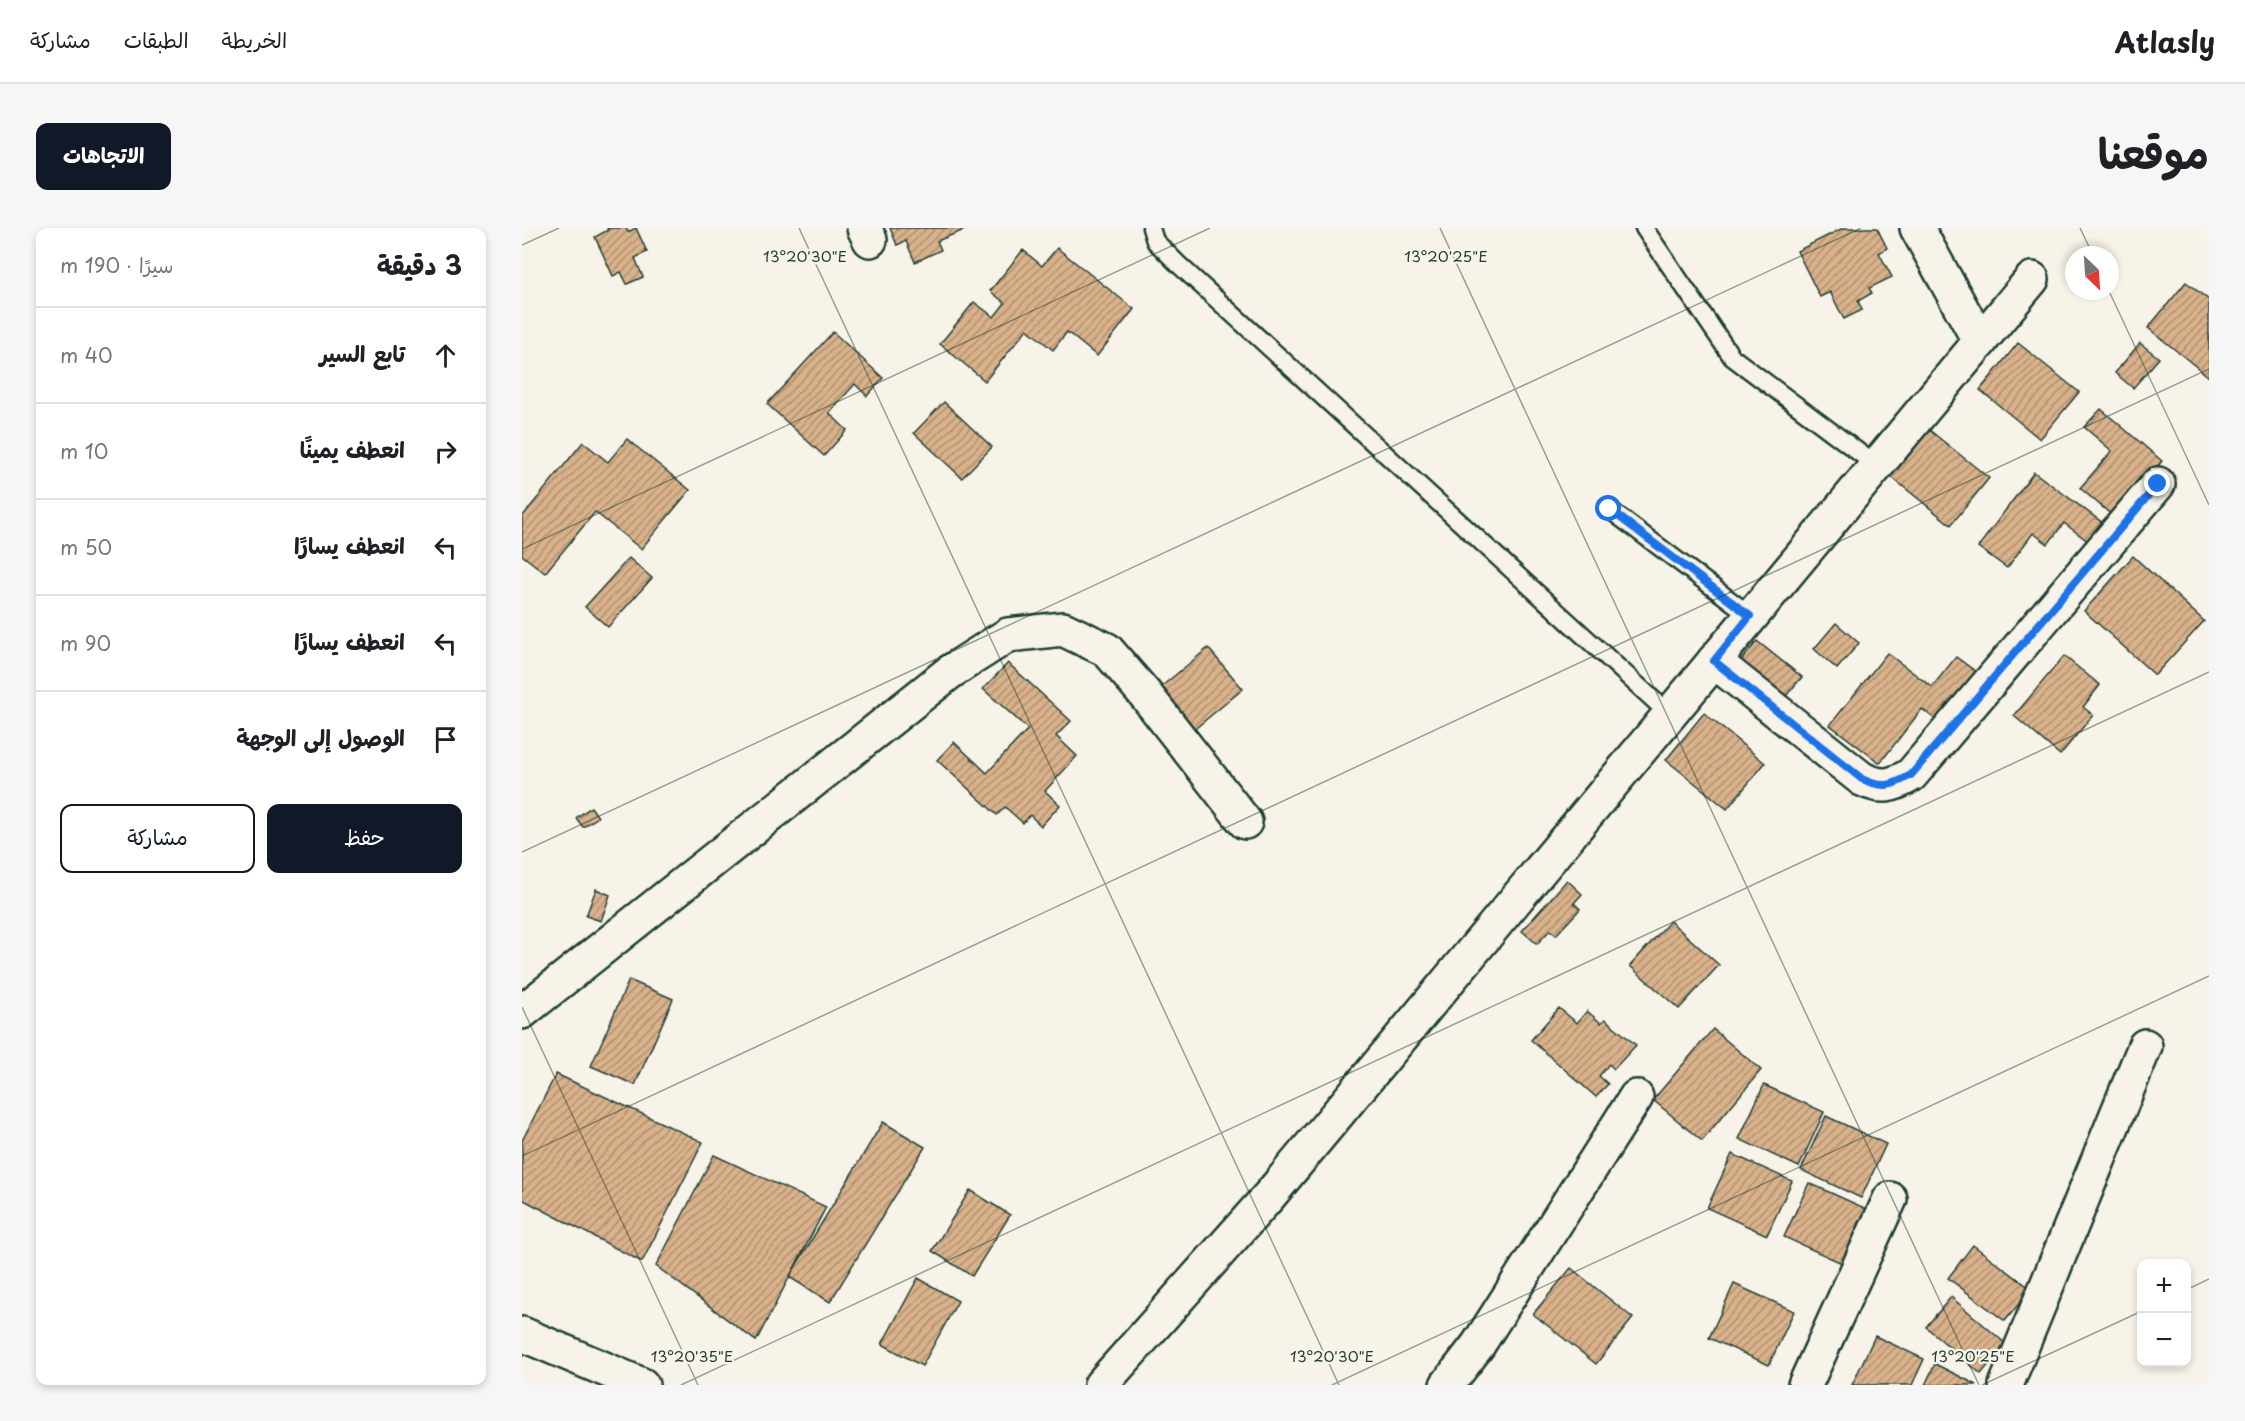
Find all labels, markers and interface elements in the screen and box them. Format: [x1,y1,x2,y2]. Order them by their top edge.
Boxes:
text: Atlasly [2115,20,2215,63]
text: مشاركة [30,23,91,55]
text: الطبقات [124,23,189,55]
text: الخريطة [222,23,287,55]
text: موقعنا [2098,120,2209,183]
button: الاتجاهات [36,123,171,190]
text: 13°20'30"E [763,244,847,267]
text: 13°20'25"E [1404,244,1488,267]
text: 3 دقيقة [377,245,462,284]
north arrow [2065,246,2119,300]
text: سيرًا · 190 m [60,250,174,280]
text: تابع السير [320,336,405,369]
icon: ahead [429,339,462,372]
text: 40 m [60,340,113,370]
text: انعطف يمينًا [300,432,405,465]
icon: right [429,435,462,468]
text: 10 m [60,436,108,466]
route end [2144,470,2170,496]
route start [1595,495,1621,521]
text: انعطف يسارًا [294,528,405,561]
icon: left [429,531,462,564]
text: 50 m [60,532,112,562]
text: انعطف يسارًا [294,624,405,657]
icon: left [429,627,462,660]
text: 90 m [60,628,111,658]
text: الوصول إلى الوجهة [236,720,405,753]
icon: arrive [429,723,462,756]
button: مشاركة [60,804,255,873]
button: حفظ [267,804,462,873]
map controls [2137,1259,2191,1367]
button: + [2137,1259,2191,1313]
button: − [2137,1313,2191,1367]
text: 13°20'35"E [651,1344,733,1367]
text: 13°20'30"E [1290,1344,1374,1367]
text: 13°20'25"E [1931,1344,2015,1367]

